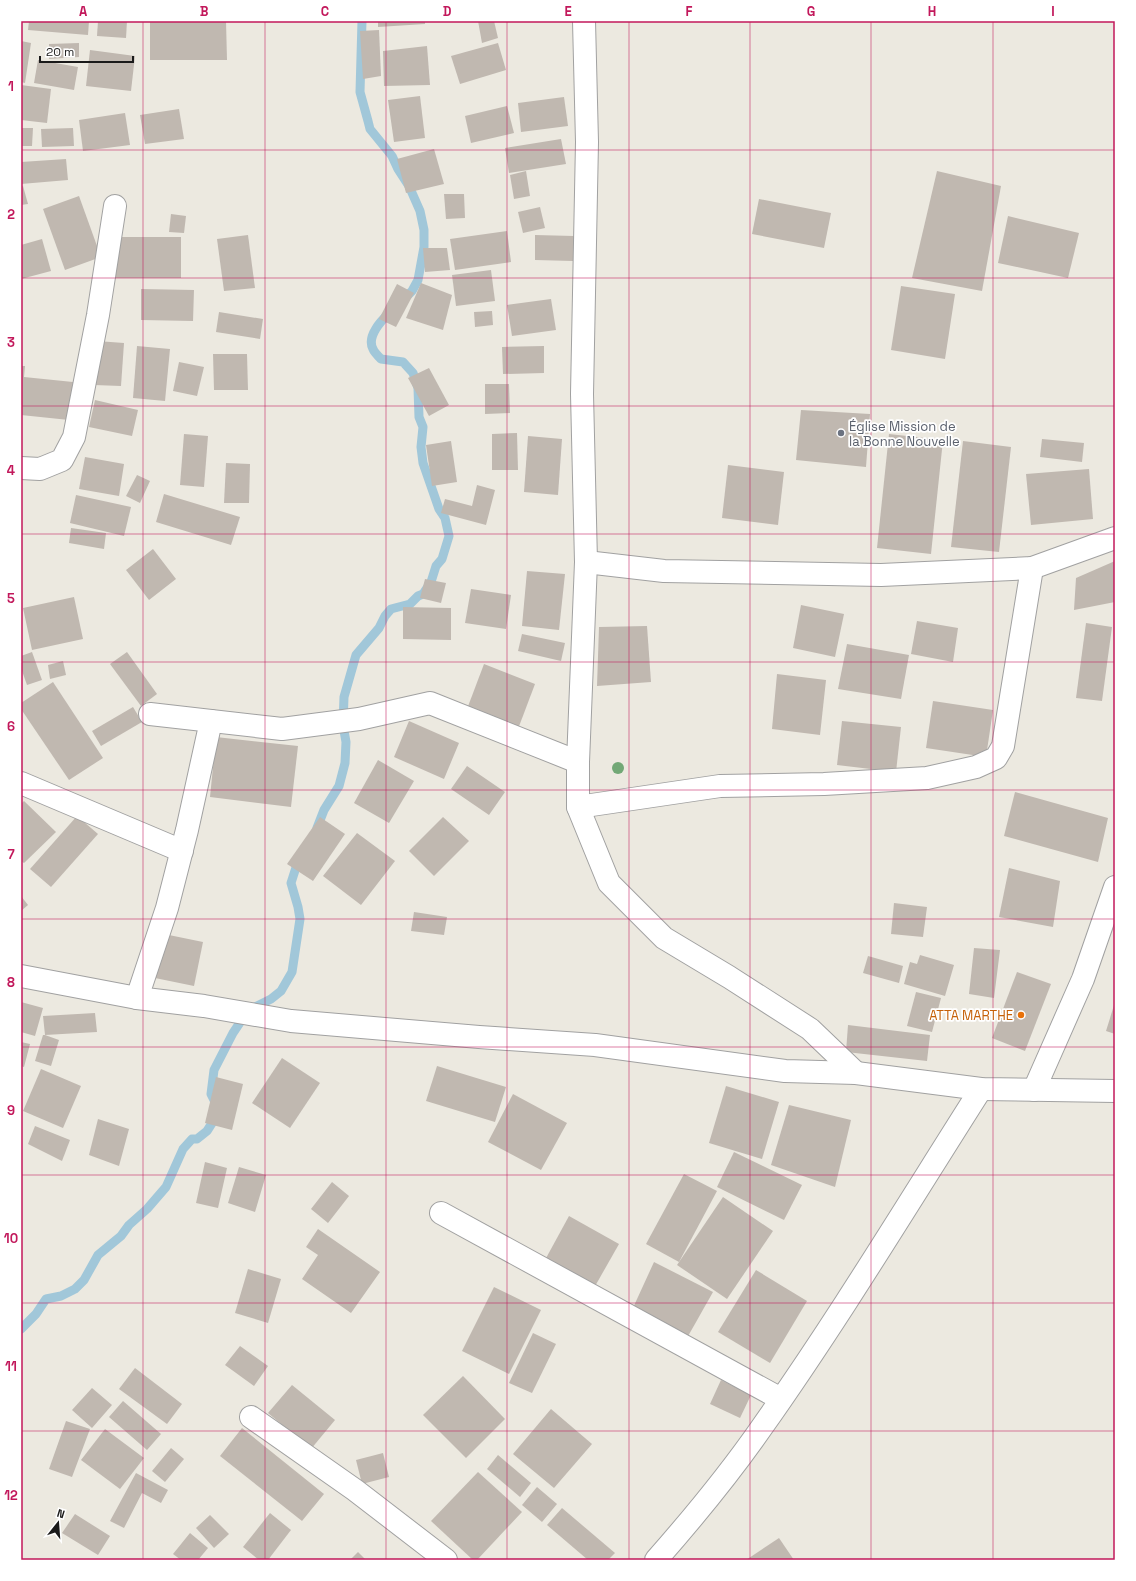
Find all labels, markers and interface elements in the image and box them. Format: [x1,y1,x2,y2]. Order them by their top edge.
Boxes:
text: A [79,3,88,20]
text: B [200,3,209,20]
text: C [321,3,329,20]
text: D [443,3,452,20]
text: E [564,3,572,20]
text: F [686,3,693,20]
text: G [807,3,815,20]
text: H [928,3,936,20]
text: I [1051,3,1055,20]
scale bar [40,38,133,64]
text: 20 m [46,44,74,60]
text: 1 [8,78,14,95]
text: 2 [7,206,15,223]
text: 3 [7,334,15,351]
place label: Église Mission de la Bonne Nouvelle [849,418,960,450]
marker: Église Mission de la Bonne Nouvelle [836,428,846,438]
text: 4 [7,462,15,479]
text: 5 [7,590,15,607]
text: 6 [7,718,15,735]
text: 7 [7,846,15,863]
text: 8 [7,974,15,991]
place label: ATTA MARTHE [929,1007,1013,1024]
marker: ATTA MARTHE [1016,1010,1026,1020]
text: 9 [7,1102,15,1119]
text: 10 [4,1230,18,1247]
text: 11 [5,1358,17,1375]
text: 12 [4,1487,18,1504]
north arrow [38,1503,78,1543]
text: N [55,1506,66,1521]

